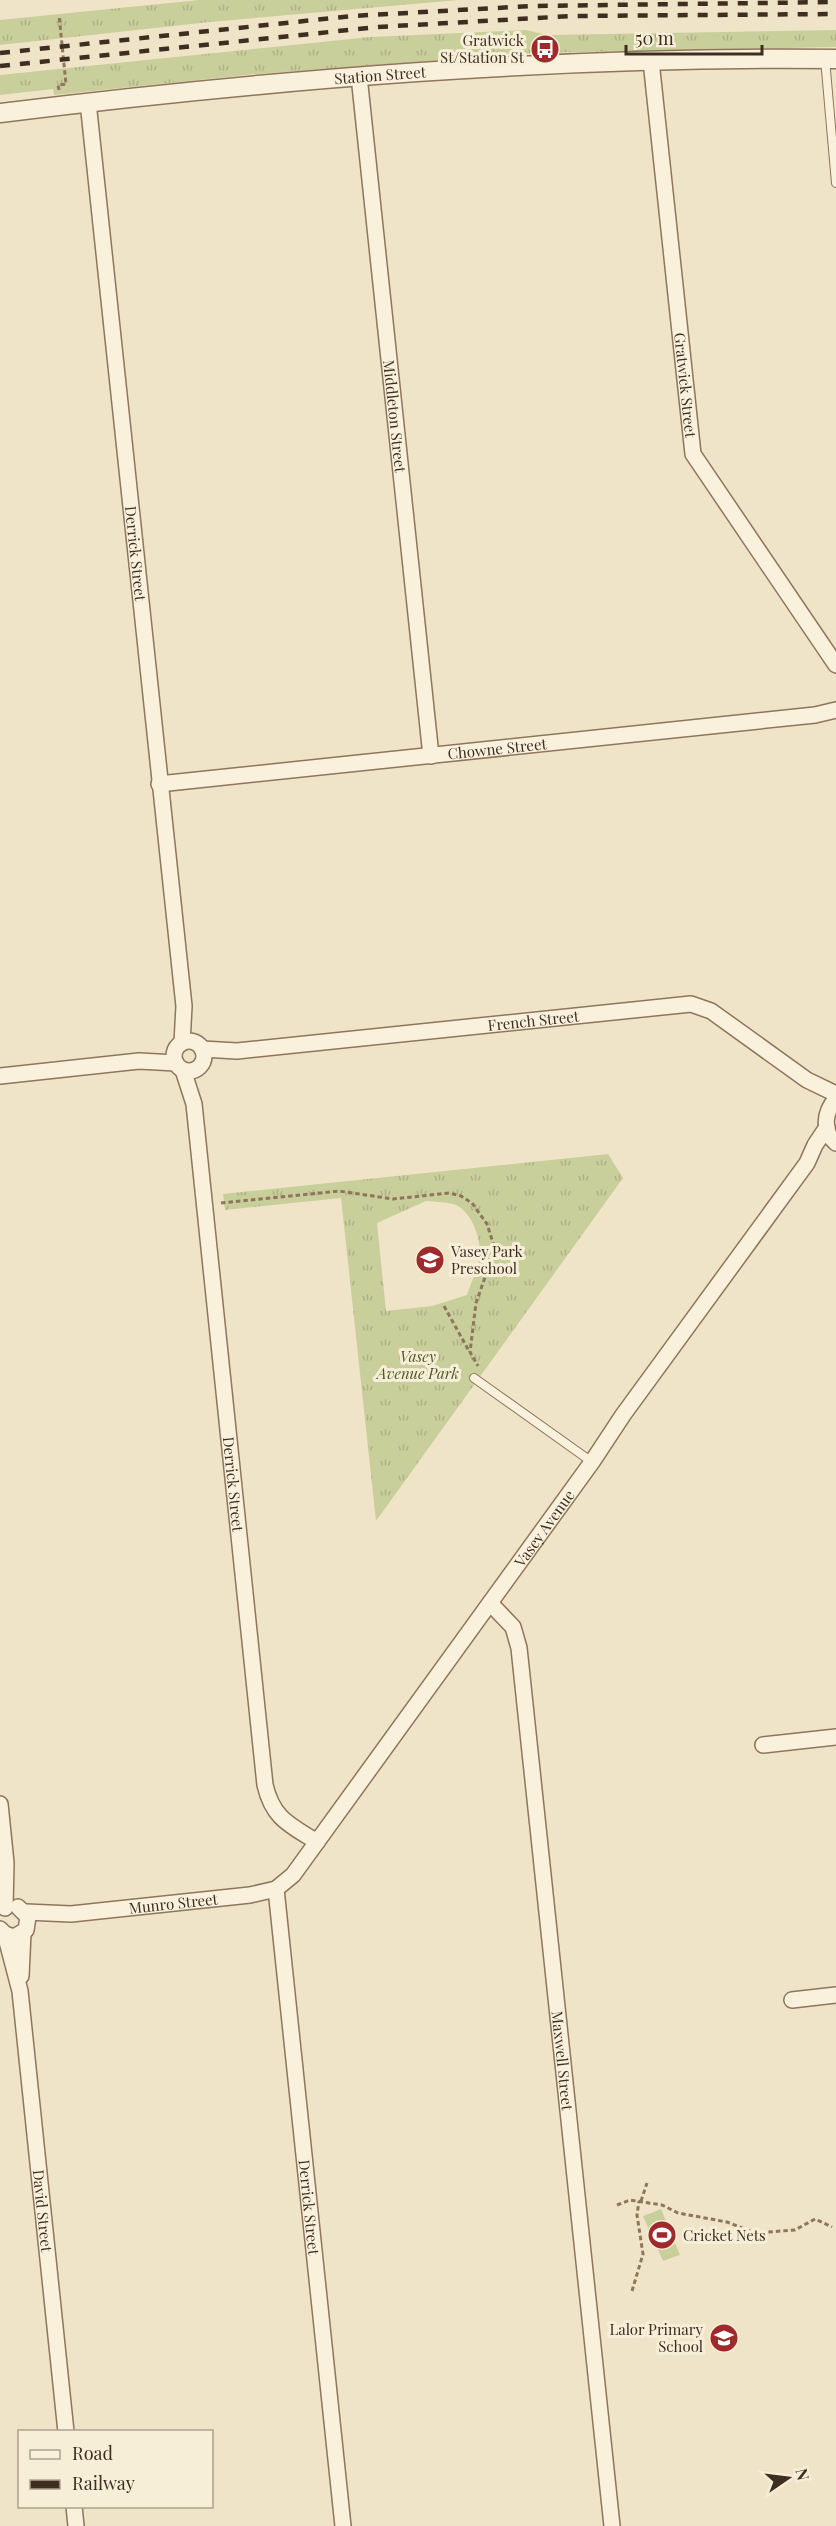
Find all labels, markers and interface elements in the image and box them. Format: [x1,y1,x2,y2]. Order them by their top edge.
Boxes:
scale bar [626,18,762,56]
text: 50 m [635,26,674,50]
place label: Gratwick St/Station St [440,30,525,67]
bus stop icon: Gratwick St/Station St [529,33,561,65]
street label: Station Street [333,61,427,88]
street label: Gratwick Street [670,332,701,439]
street label: Middleton Street [379,359,411,474]
street label: Derrick Street [121,505,151,603]
street label: Chowne Street [447,733,548,764]
street label: French Street [487,1006,581,1035]
place label: Vasey Park Preschool [450,1241,524,1278]
school or university icon: Vasey Park Preschool [414,1244,446,1276]
park label: Vasey Avenue Park [375,1346,459,1383]
street label: Derrick Street [219,1436,249,1534]
street label: Vasey Avenue [509,1486,579,1571]
street label: Munro Street [128,1888,220,1918]
street label: Maxwell Street [547,2010,578,2112]
street label: Derrick Street [295,2159,324,2257]
street label: David Street [29,2169,57,2254]
sports icon: Cricket Nets [646,2219,678,2251]
place label: Cricket Nets [683,2225,766,2245]
place label: Lalor Primary School [609,2319,703,2356]
school or university icon: Lalor Primary School [708,2322,740,2354]
legend [18,2430,213,2508]
text: Road [72,2441,113,2465]
north arrow [758,2448,818,2508]
text: N [791,2466,815,2483]
text: Railway [72,2471,135,2495]

